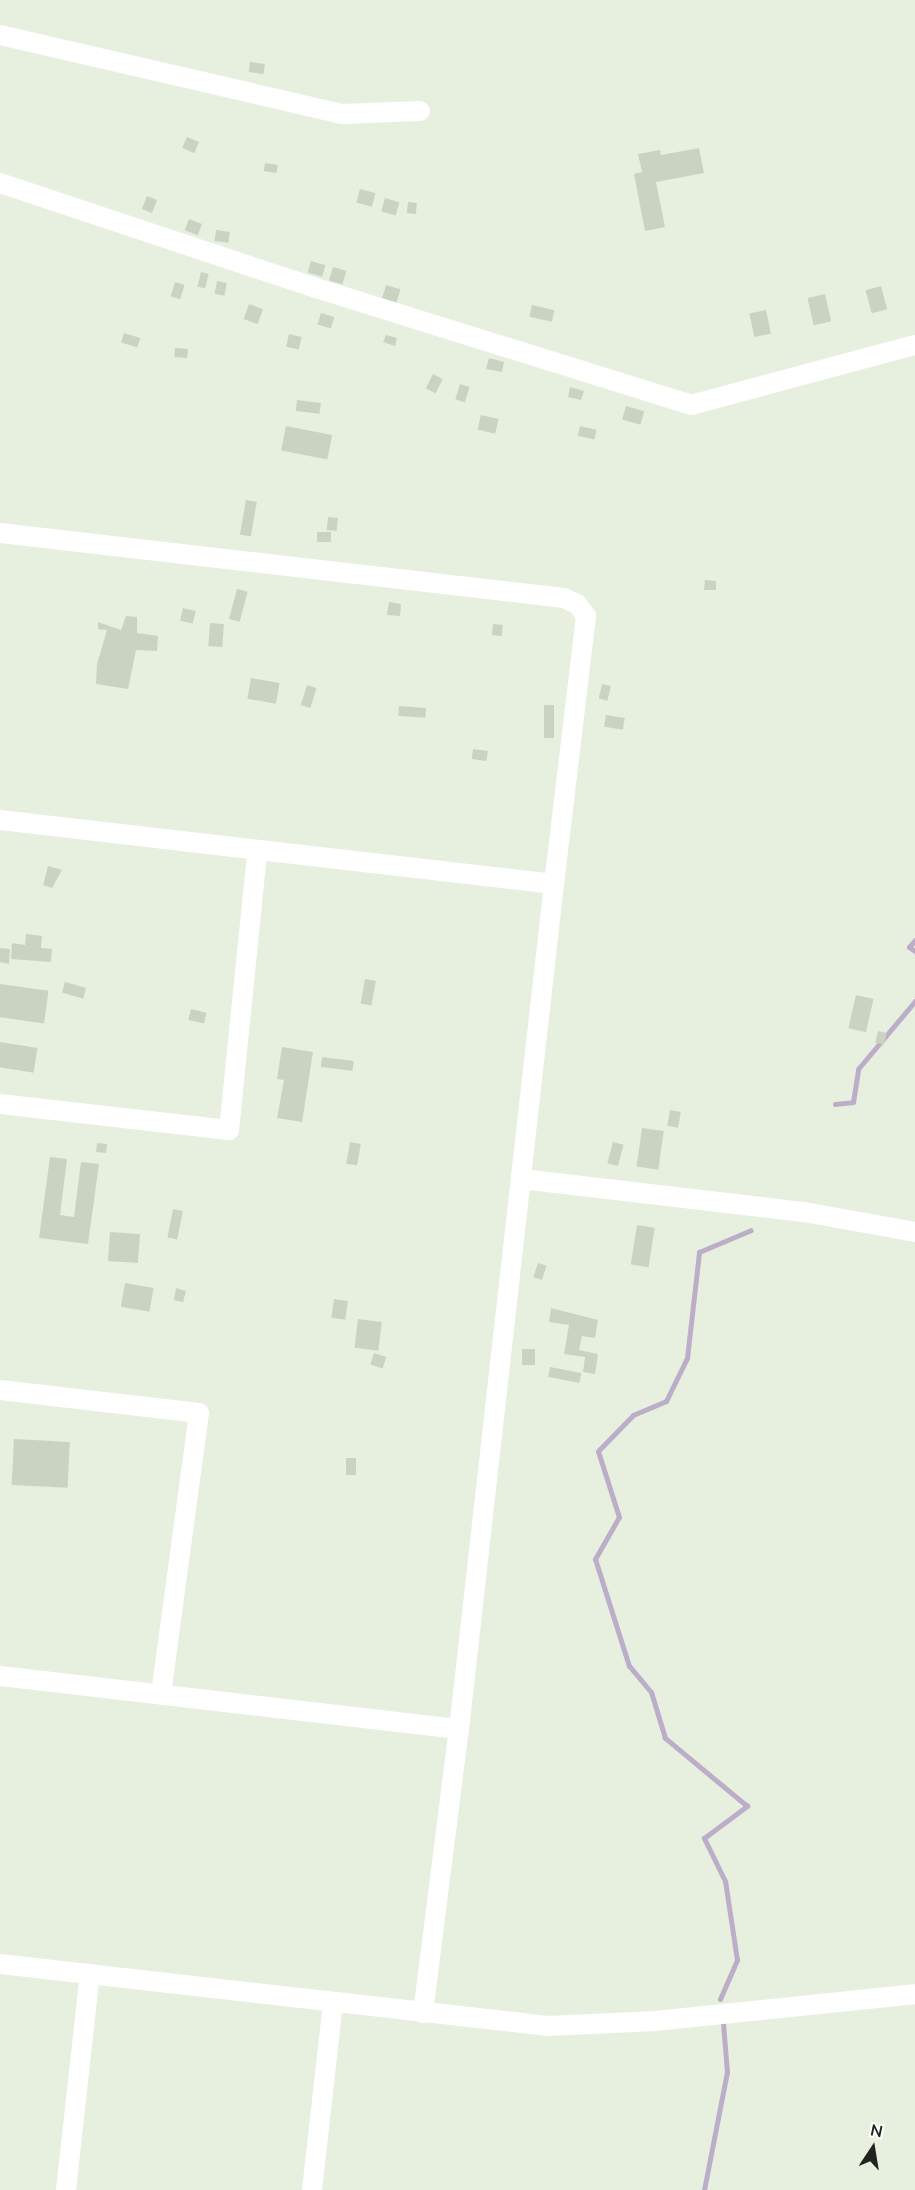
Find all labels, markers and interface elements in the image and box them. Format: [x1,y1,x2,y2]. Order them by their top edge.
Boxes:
north arrow [843,2118,903,2178]
text: N [869,2119,885,2141]

